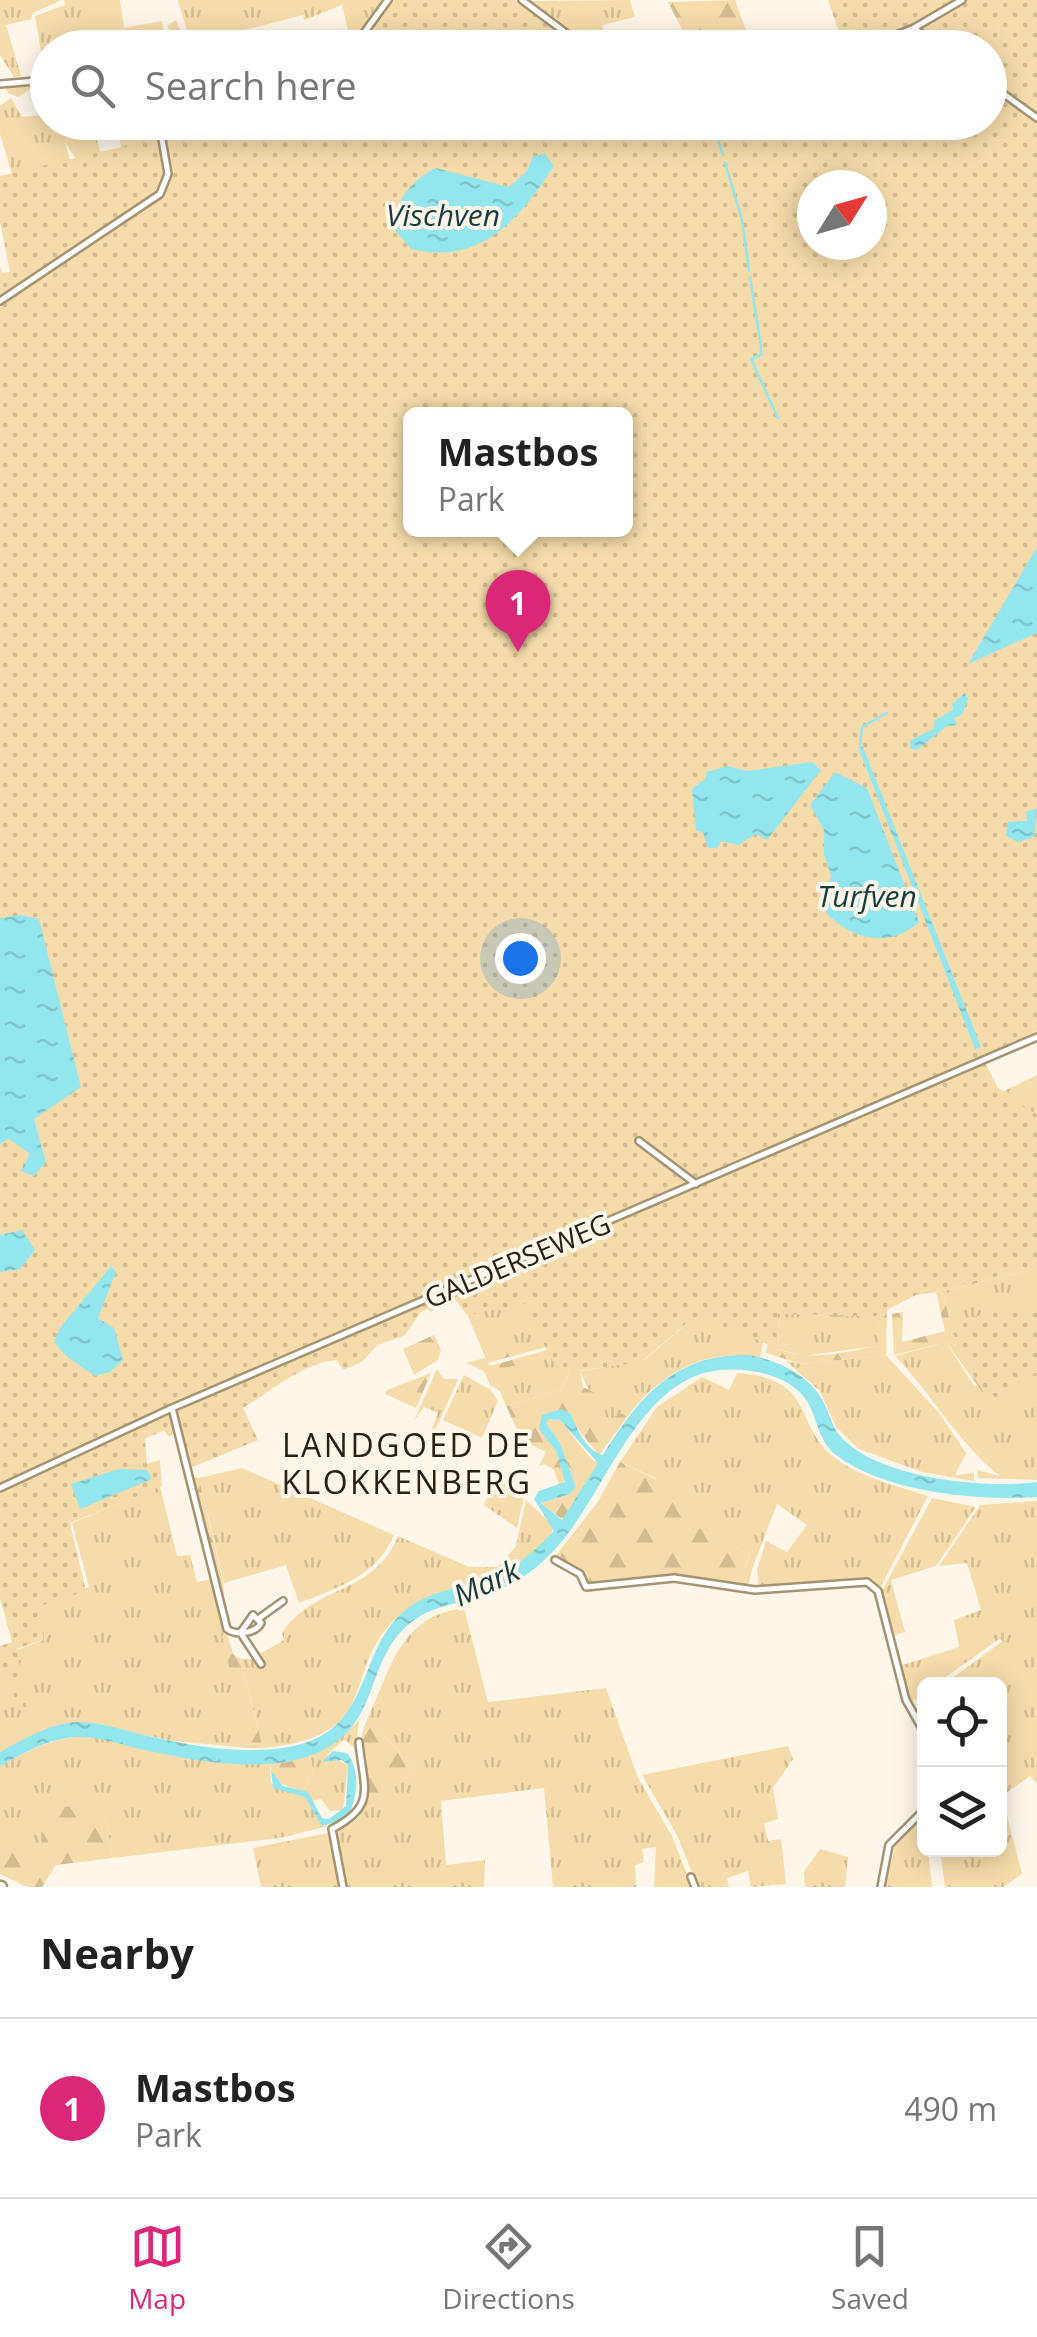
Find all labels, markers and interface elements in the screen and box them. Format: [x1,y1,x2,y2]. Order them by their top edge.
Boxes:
search box [30,30,1007,140]
icon: search [65,58,120,113]
text: Search here [145,59,357,111]
north arrow [797,170,887,260]
water label: Vischven [386,194,500,235]
popup [403,407,633,537]
text: Mastbos [438,425,598,477]
text: Park [438,477,505,520]
pin: 1 [486,570,550,652]
water label: Turfven [817,875,917,916]
your location [495,933,546,984]
street label: GALDERSEWEG [418,1204,616,1316]
district label: LANDGOED DE KLOKKENBERG [281,1423,533,1503]
water label: Mark [446,1548,527,1615]
map controls [917,1677,1007,1857]
button: locate [917,1677,1007,1767]
button: layers [917,1767,1007,1857]
text: Nearby [40,1924,194,1981]
text: Mastbos [135,2061,296,2113]
text: 1 [63,2087,82,2130]
text: 490 m [904,2087,997,2130]
text: Park [135,2113,202,2156]
tab: Map [128,2219,186,2317]
tab: Directions [442,2219,575,2317]
tab: Saved [831,2219,909,2317]

